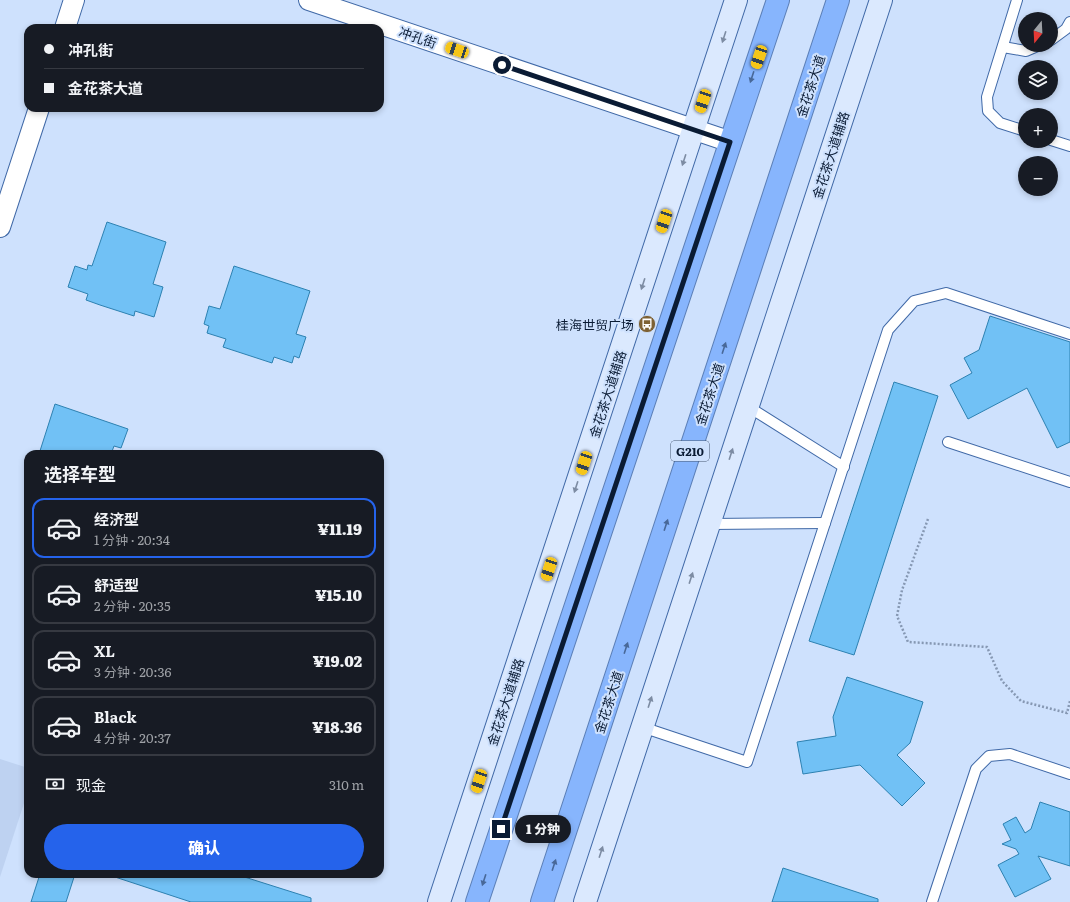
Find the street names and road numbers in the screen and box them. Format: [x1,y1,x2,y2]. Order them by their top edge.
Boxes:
street label: 冲孔街 [396,22,440,52]
street label: 金花茶大道 [791,52,829,120]
street label: 金花茶大道辅路 [807,109,853,201]
street label: 金花茶大道辅路 [584,348,630,440]
street label: 金花茶大道 [690,360,728,428]
road number: G210 [671,441,709,461]
street label: 金花茶大道辅路 [482,656,528,748]
street label: 金花茶大道 [589,668,627,736]

